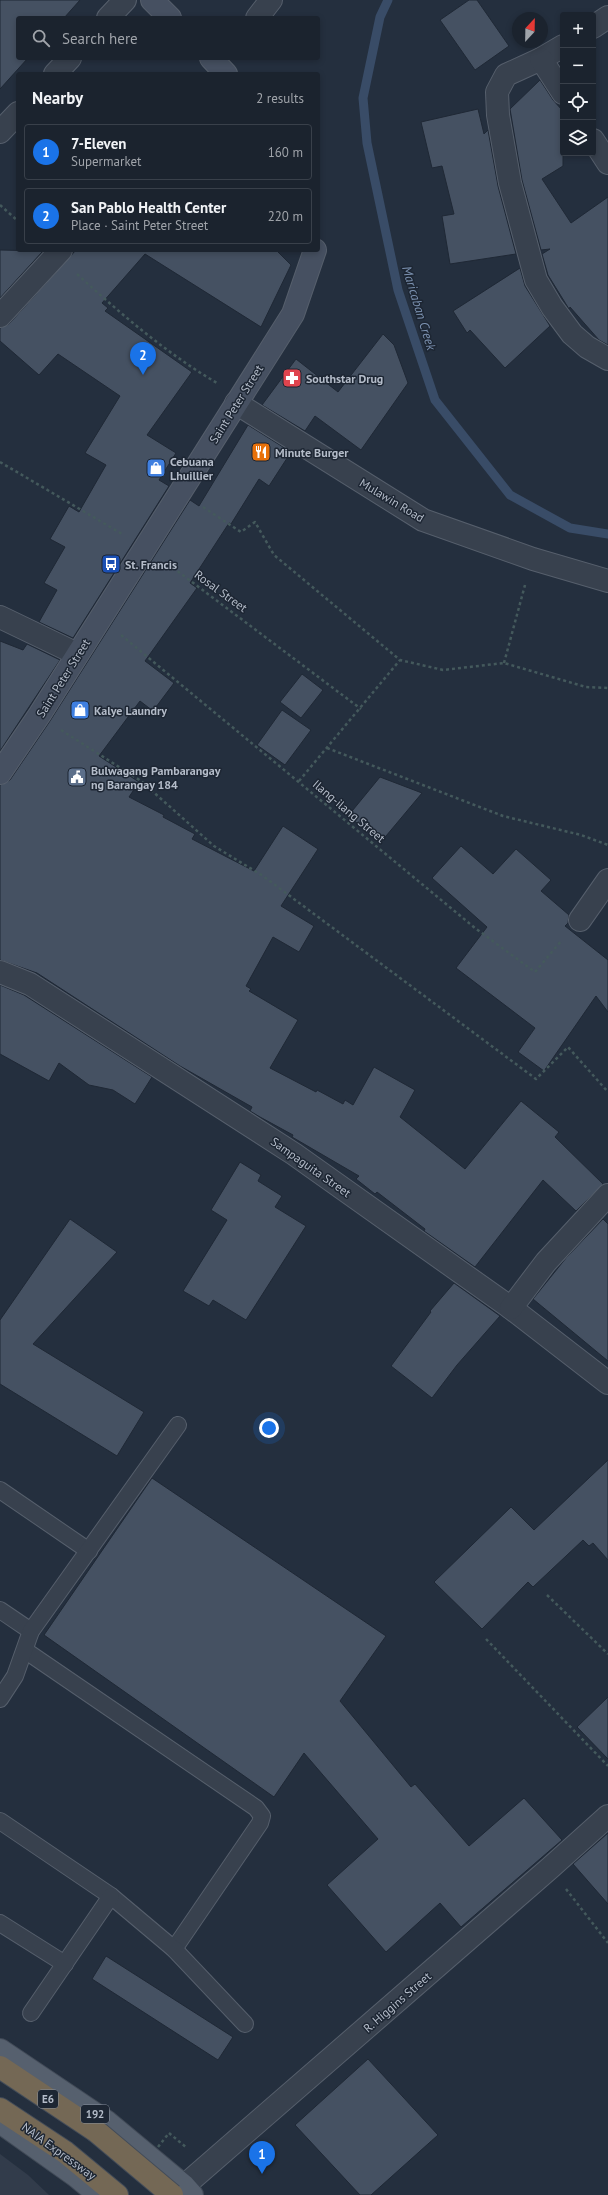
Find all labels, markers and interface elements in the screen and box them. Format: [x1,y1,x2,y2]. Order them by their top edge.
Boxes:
north arrow [512,12,548,48]
map controls [560,12,596,156]
button: + [560,12,596,48]
search box [16,16,320,60]
icon: search [30,27,52,49]
text: Search here [62,29,138,48]
button: − [560,48,596,84]
button: locate [560,84,596,120]
text: Nearby [32,87,83,109]
text: 2 results [256,90,304,107]
button: layers [560,120,596,156]
text: 7-Eleven [71,134,126,153]
text: 1 [42,144,50,161]
text: 160 m [268,144,303,161]
text: Supermarket [71,153,141,170]
text: San Pablo Health Center [71,198,226,217]
text: 2 [42,208,50,225]
text: 220 m [268,208,303,225]
text: Place · Saint Peter Street [71,217,208,234]
water label: Maricaban Creek [398,264,440,353]
pin: 2 [130,342,156,375]
street label: Saint Peter Street [206,362,266,446]
pharmacy icon: Southstar Drug [281,367,303,389]
place label: Southstar Drug [306,371,383,386]
restaurant icon: Minute Burger [250,441,272,463]
place label: Minute Burger [275,445,349,460]
place label: Cebuana Lhuillier [170,454,214,483]
shop icon: Cebuana Lhuillier [145,457,167,479]
street label: Mulawin Road [357,475,427,525]
bus stop icon: St. Francis [100,553,122,575]
place label: St. Francis [125,557,177,572]
street label: Rosal Street [192,567,250,615]
street label: Saint Peter Street [33,636,93,720]
shop icon: Kalye Laundry [69,699,91,721]
place label: Kalye Laundry [94,703,167,718]
place label: Bulwagang Pambarangay ng Barangay 184 [91,763,221,792]
public building icon: Bulwagang Pambarangay ng Barangay 184 [66,766,88,788]
street label: Ilang-ilang Street [310,776,388,846]
street label: Sampaguita Street [268,1134,354,1200]
your location [259,1418,279,1438]
street label: R. Higgins Street [360,1969,434,2035]
road number: E6 [38,2090,58,2108]
road number: 192 [81,2105,109,2123]
street label: NAIA Expressway [19,2119,99,2183]
pin: 1 [249,2141,275,2174]

